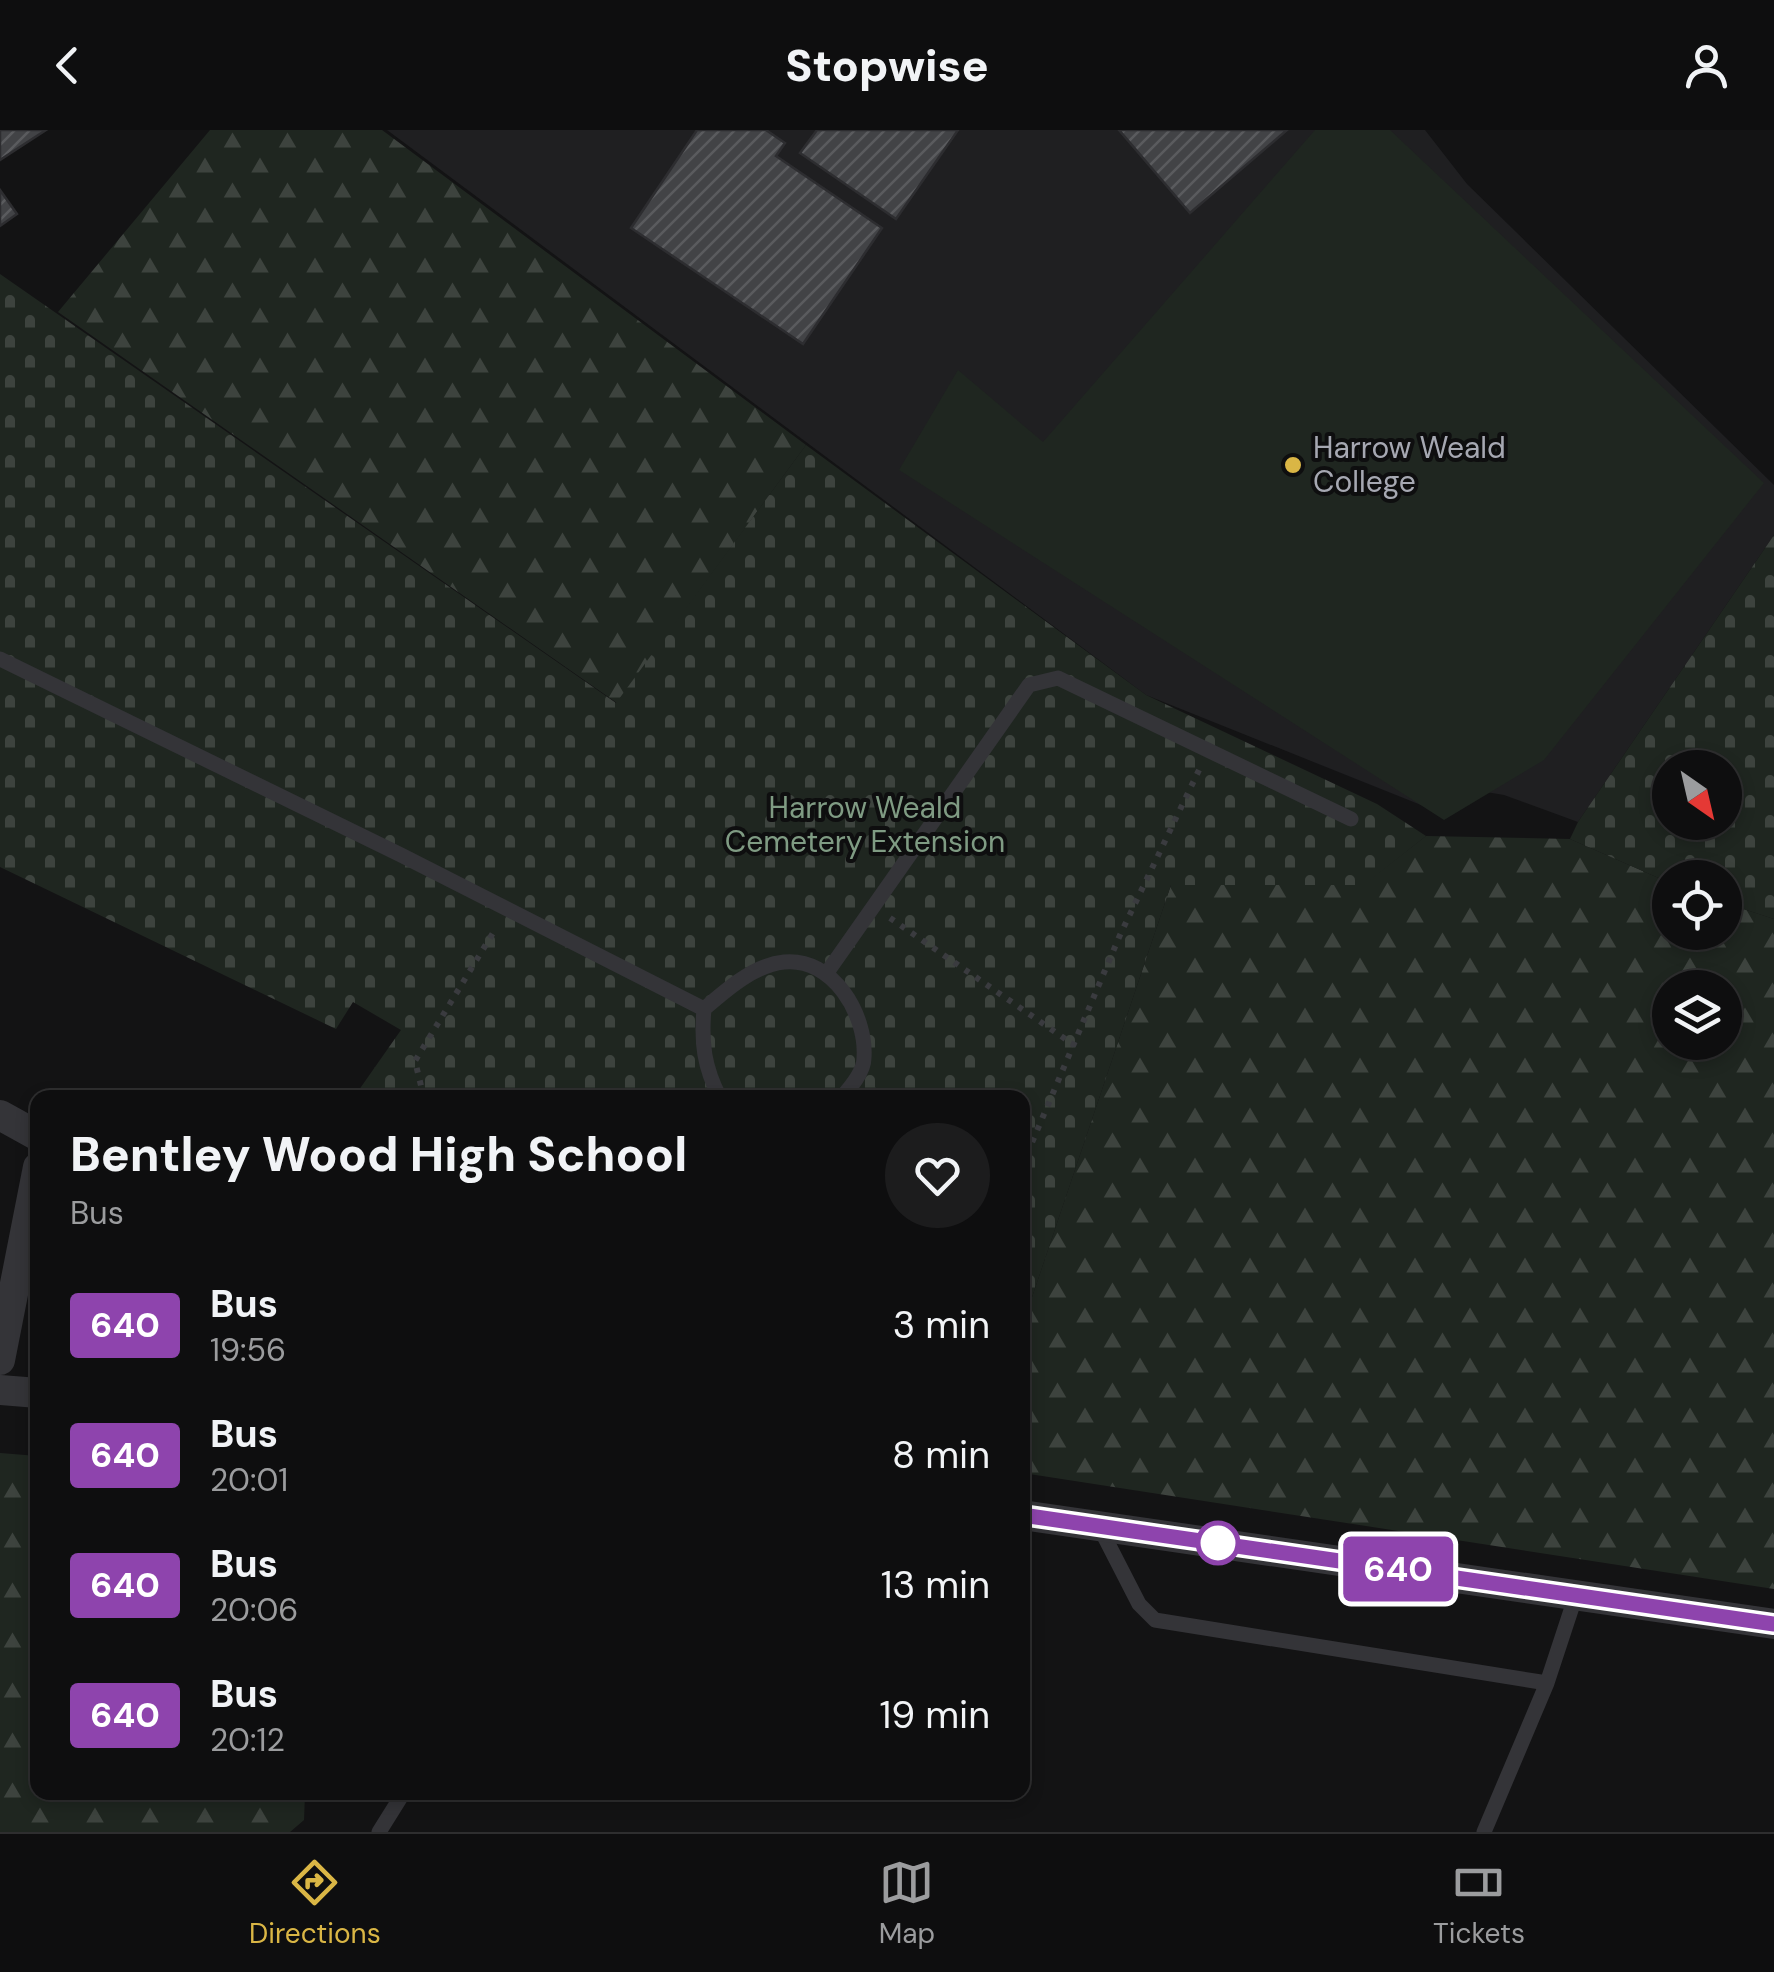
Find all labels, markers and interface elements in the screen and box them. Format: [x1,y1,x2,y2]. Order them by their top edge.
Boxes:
text: Stopwise [785,36,989,95]
icon: back [40,38,95,93]
icon: person [1679,38,1734,93]
place label: Harrow Weald College [1313,428,1506,501]
marker: Harrow Weald College [1282,454,1304,476]
north arrow [1652,750,1742,840]
map controls [1652,750,1742,1060]
park label: Harrow Weald Cemetery Extension [725,788,1005,861]
button: locate [1652,860,1742,950]
button: layers [1652,970,1742,1060]
text: Bentley Wood High School [70,1123,687,1186]
button: heart [885,1123,990,1228]
text: Bus [70,1192,124,1234]
text: Bus [210,1279,278,1329]
text: 3 min [893,1300,990,1350]
text: 640 [90,1302,160,1348]
text: 19:56 [210,1329,286,1371]
text: Bus [210,1409,278,1459]
text: 8 min [892,1430,990,1480]
text: 640 [90,1432,160,1478]
text: 20:01 [210,1459,288,1501]
unlabelled marker [1197,1522,1239,1564]
line badge: 640 [1340,1536,1456,1602]
text: Bus [210,1539,278,1589]
text: 640 [1363,1546,1433,1592]
text: 13 min [881,1560,990,1610]
text: 640 [90,1562,160,1608]
text: 20:06 [210,1589,298,1631]
text: Bus [210,1669,278,1719]
text: 19 min [879,1690,990,1740]
text: 640 [90,1692,160,1738]
text: 20:12 [210,1719,285,1761]
tab: Directions [249,1855,381,1952]
tab: Map [879,1855,935,1952]
tab: Tickets [1433,1855,1525,1952]

